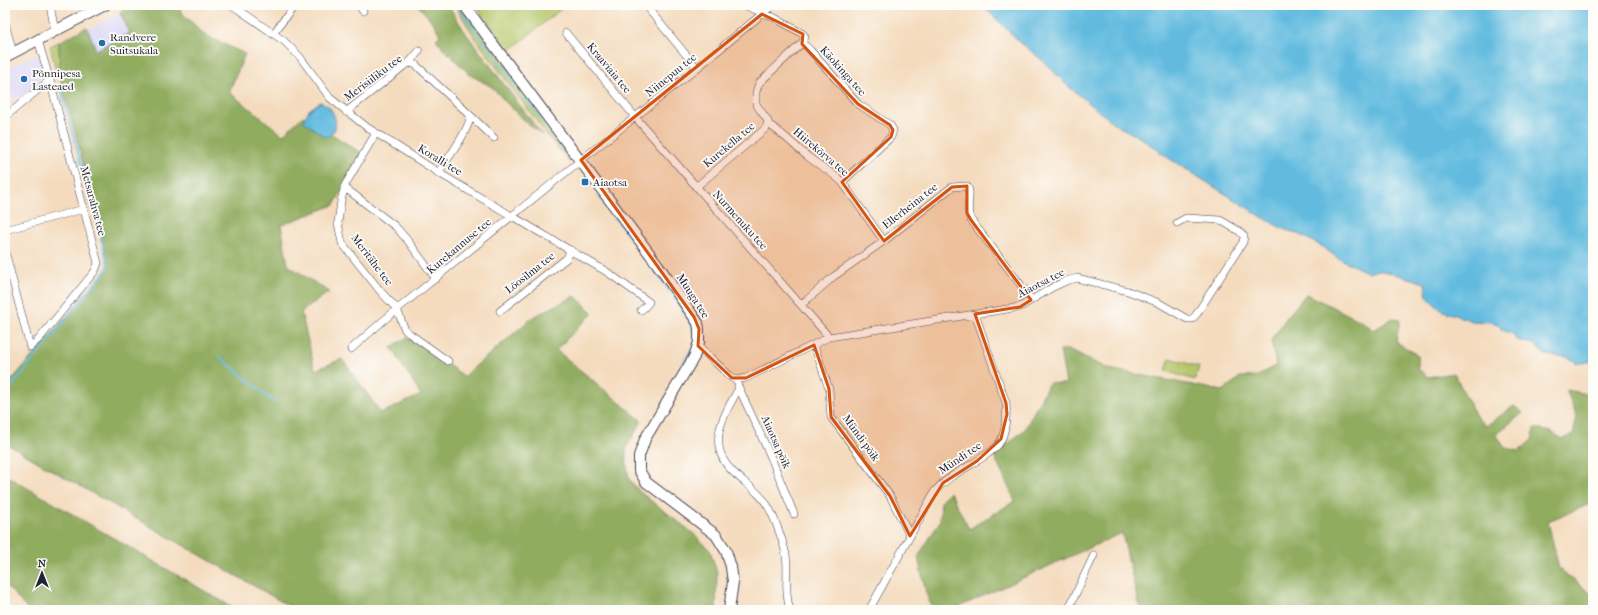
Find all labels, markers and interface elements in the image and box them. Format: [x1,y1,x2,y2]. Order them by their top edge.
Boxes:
place label: Randvere Suitsukala [110,31,159,57]
marker: Randvere Suitsukala [97,38,107,48]
street label: Kraaviaia tee [584,40,634,96]
street label: Käokinga tee [817,44,869,99]
street label: Niinepuu tee [643,50,700,100]
street label: Merisiiliku tee [341,52,405,104]
place label: Põnnipesa Lasteaed [32,67,82,93]
marker: Põnnipesa Lasteaed [19,74,29,84]
street label: Kurekella tee [701,119,758,170]
street label: Hiirekõrva tee [791,125,852,179]
street label: Koralli tee [415,142,465,179]
street label: Metsarahva tee [77,165,109,238]
place label: Aiaotsa [592,176,628,189]
marker: Aiaotsa [580,177,590,187]
street label: Ellerheina tee [880,180,941,232]
street label: Nurmenuku tee [710,188,770,253]
street label: Kurekannuse tee [424,215,494,277]
street label: Meritähe tee [348,232,396,289]
street label: Lõosilma tee [503,249,558,296]
street label: Aiaotsa tee [1014,265,1067,301]
street label: Muuga tee [674,271,713,321]
street label: Aiaotsa põik [758,412,794,471]
street label: Mündi põik [840,412,882,464]
street label: Mündi tee [936,439,984,477]
north arrow [22,553,62,593]
text: N [38,557,47,570]

